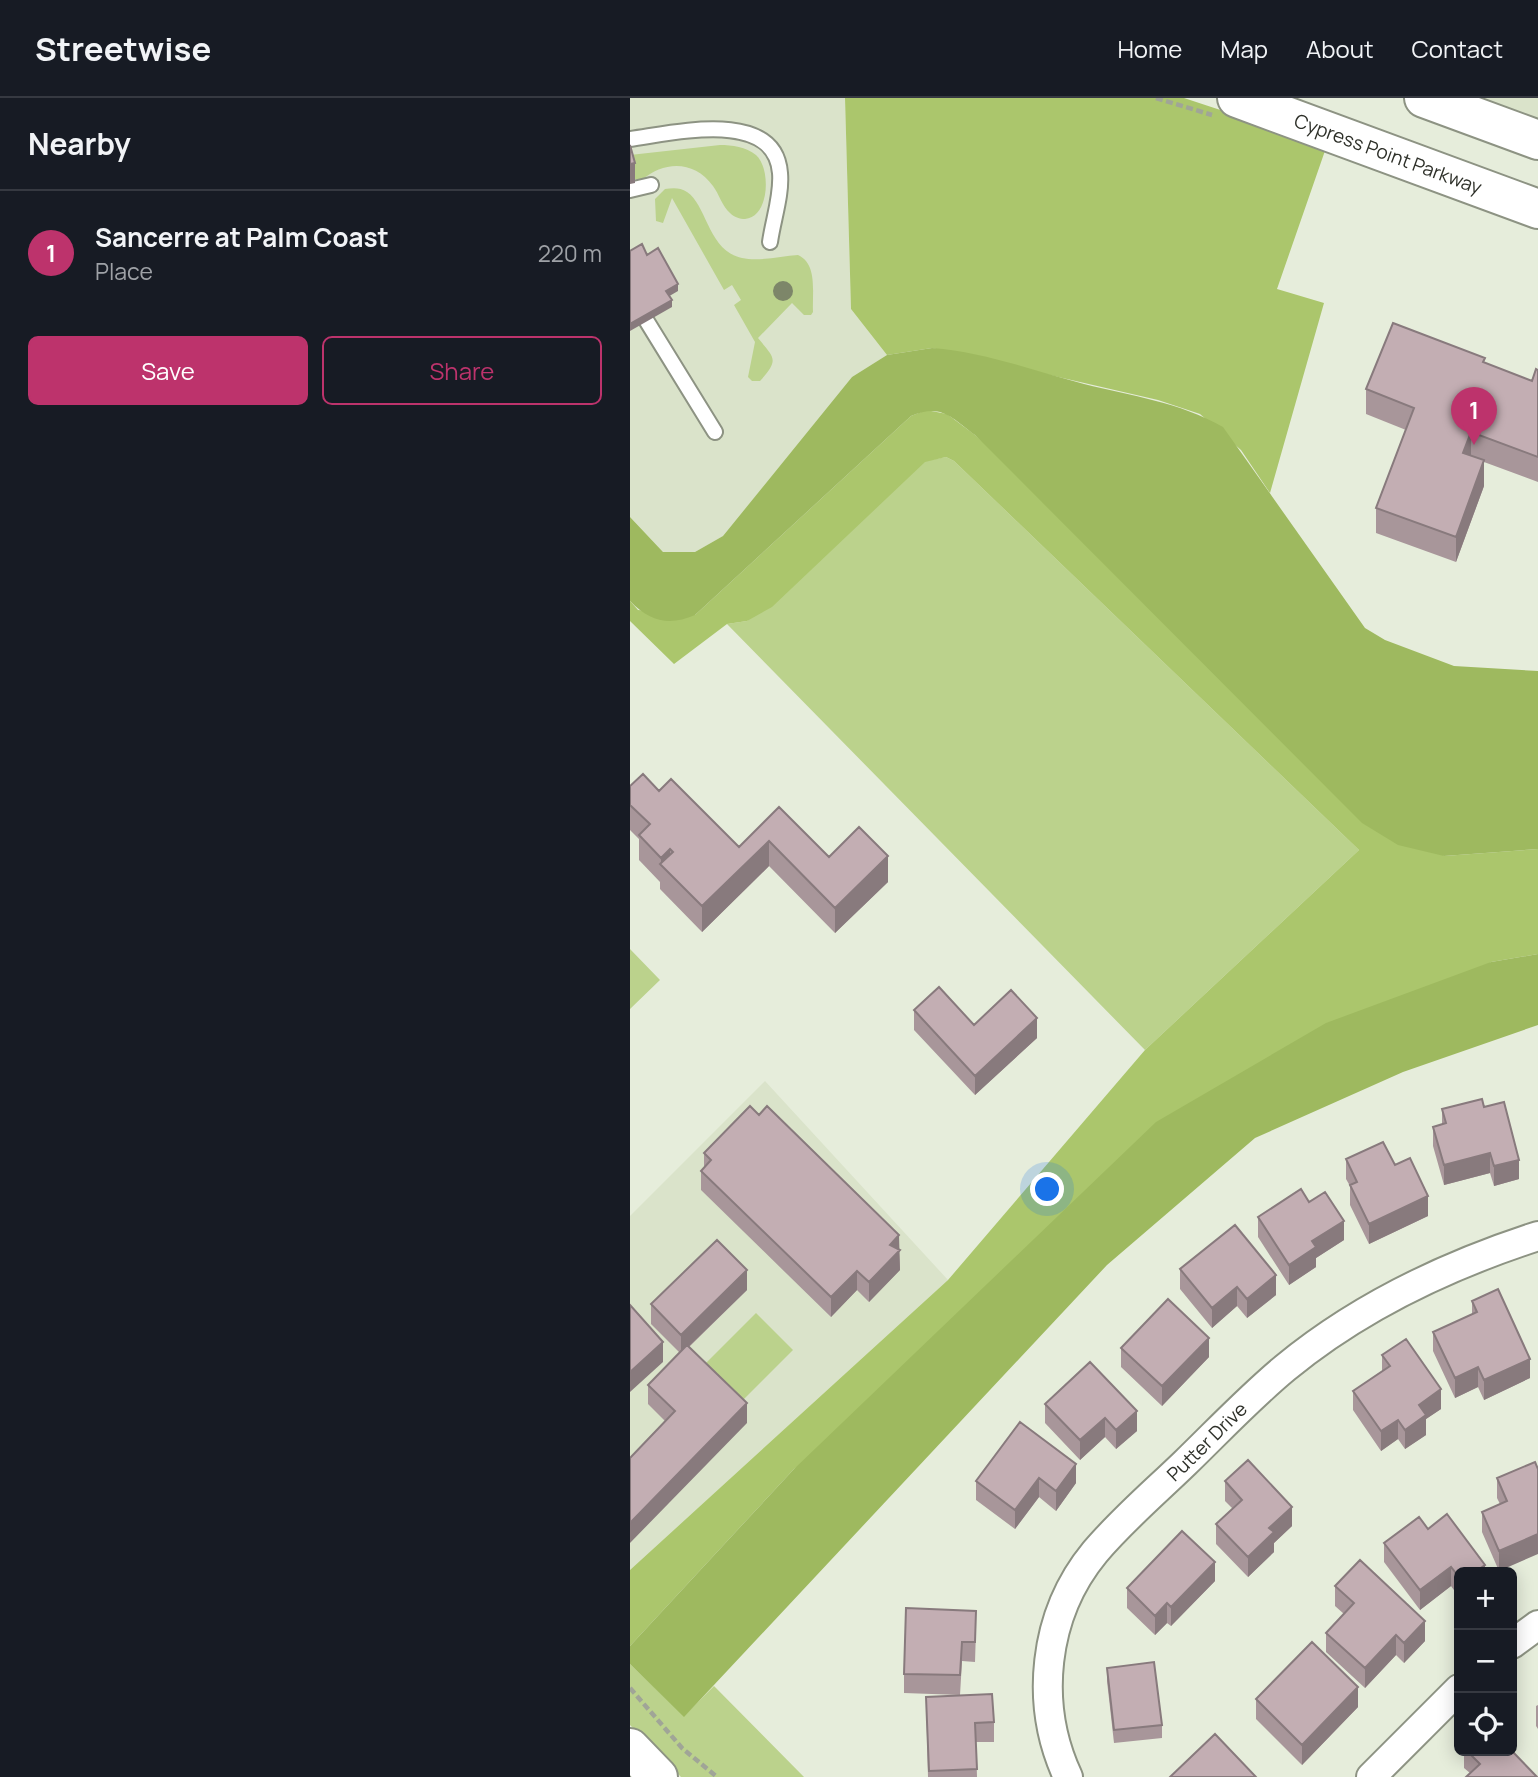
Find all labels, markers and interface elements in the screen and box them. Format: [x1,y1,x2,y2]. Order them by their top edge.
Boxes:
text: Streetwise [35,26,211,71]
text: Home [1117,32,1182,65]
text: Map [1220,32,1268,65]
text: About [1306,32,1374,65]
text: Contact [1412,32,1503,65]
street label: Cypress Point Parkway [1291,107,1486,200]
text: Nearby [28,123,131,164]
text: Sancerre at Palm Coast [95,219,389,255]
text: 1 [46,237,56,269]
text: 220 m [538,237,602,269]
text: Place [95,255,153,287]
button: Save [28,336,308,405]
button: Share [322,336,602,405]
pin: 1 [1451,387,1497,445]
your location [1030,1172,1064,1206]
street label: Putter Drive [1161,1396,1253,1487]
map controls [1454,1567,1517,1756]
button: + [1454,1567,1517,1630]
button: − [1454,1630,1517,1693]
button: locate [1454,1693,1517,1756]

